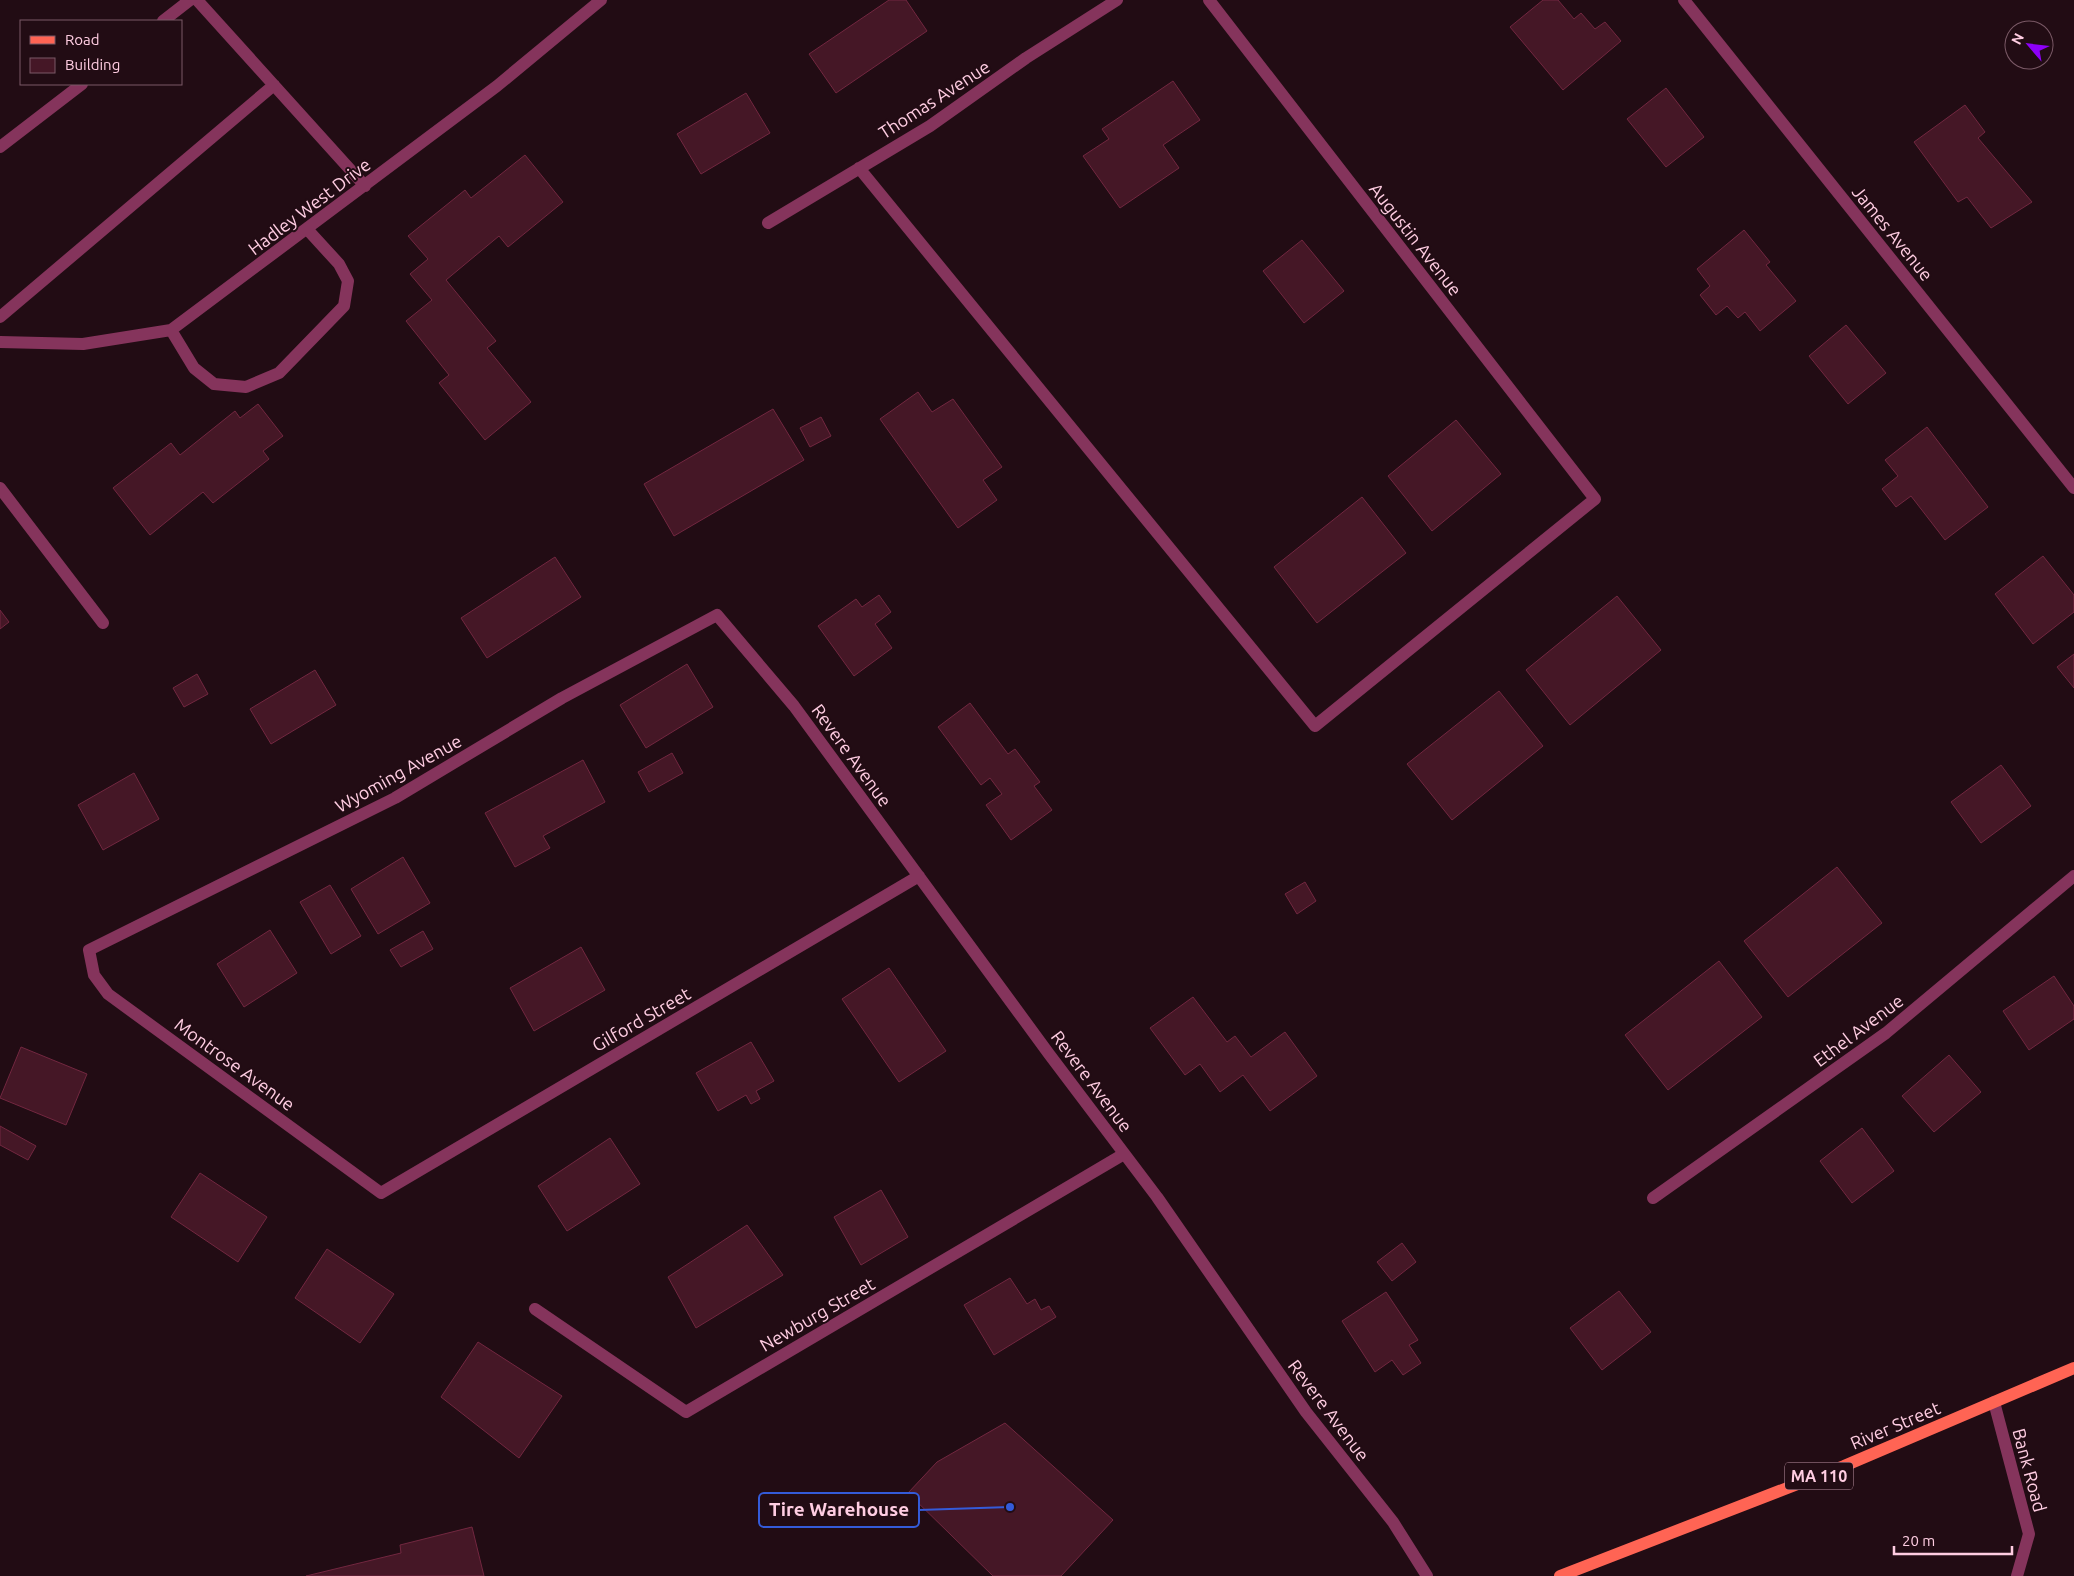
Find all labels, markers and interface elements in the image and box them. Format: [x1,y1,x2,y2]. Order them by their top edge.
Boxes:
legend [20,20,182,85]
north arrow [2004,20,2054,70]
text: Road [65,31,100,48]
text: N [2008,31,2027,47]
text: Building [65,56,120,73]
street label: Thomas Avenue [875,56,993,142]
street label: Hadley West Drive [244,154,374,258]
street label: Augustin Avenue [1366,179,1466,299]
street label: James Avenue [1849,182,1937,284]
street label: Revere Avenue [808,700,896,810]
street label: Wyoming Avenue [331,730,465,816]
street label: Gilford Street [588,983,694,1055]
street label: Ethel Avenue [1809,990,1907,1070]
street label: Montrose Avenue [171,1014,299,1114]
street label: Revere Avenue [1048,1027,1136,1135]
street label: Newburg Street [756,1273,878,1355]
street label: Revere Avenue [1285,1356,1373,1464]
street label: River Street [1847,1397,1943,1453]
street label: Bank Road [2009,1426,2051,1514]
road number: MA 110 [1785,1462,1853,1490]
callout: Tire Warehouse [759,1493,919,1527]
text: Tire Warehouse [769,1498,909,1520]
scale bar [1894,1524,2012,1556]
text: 20 m [1902,1532,1935,1549]

